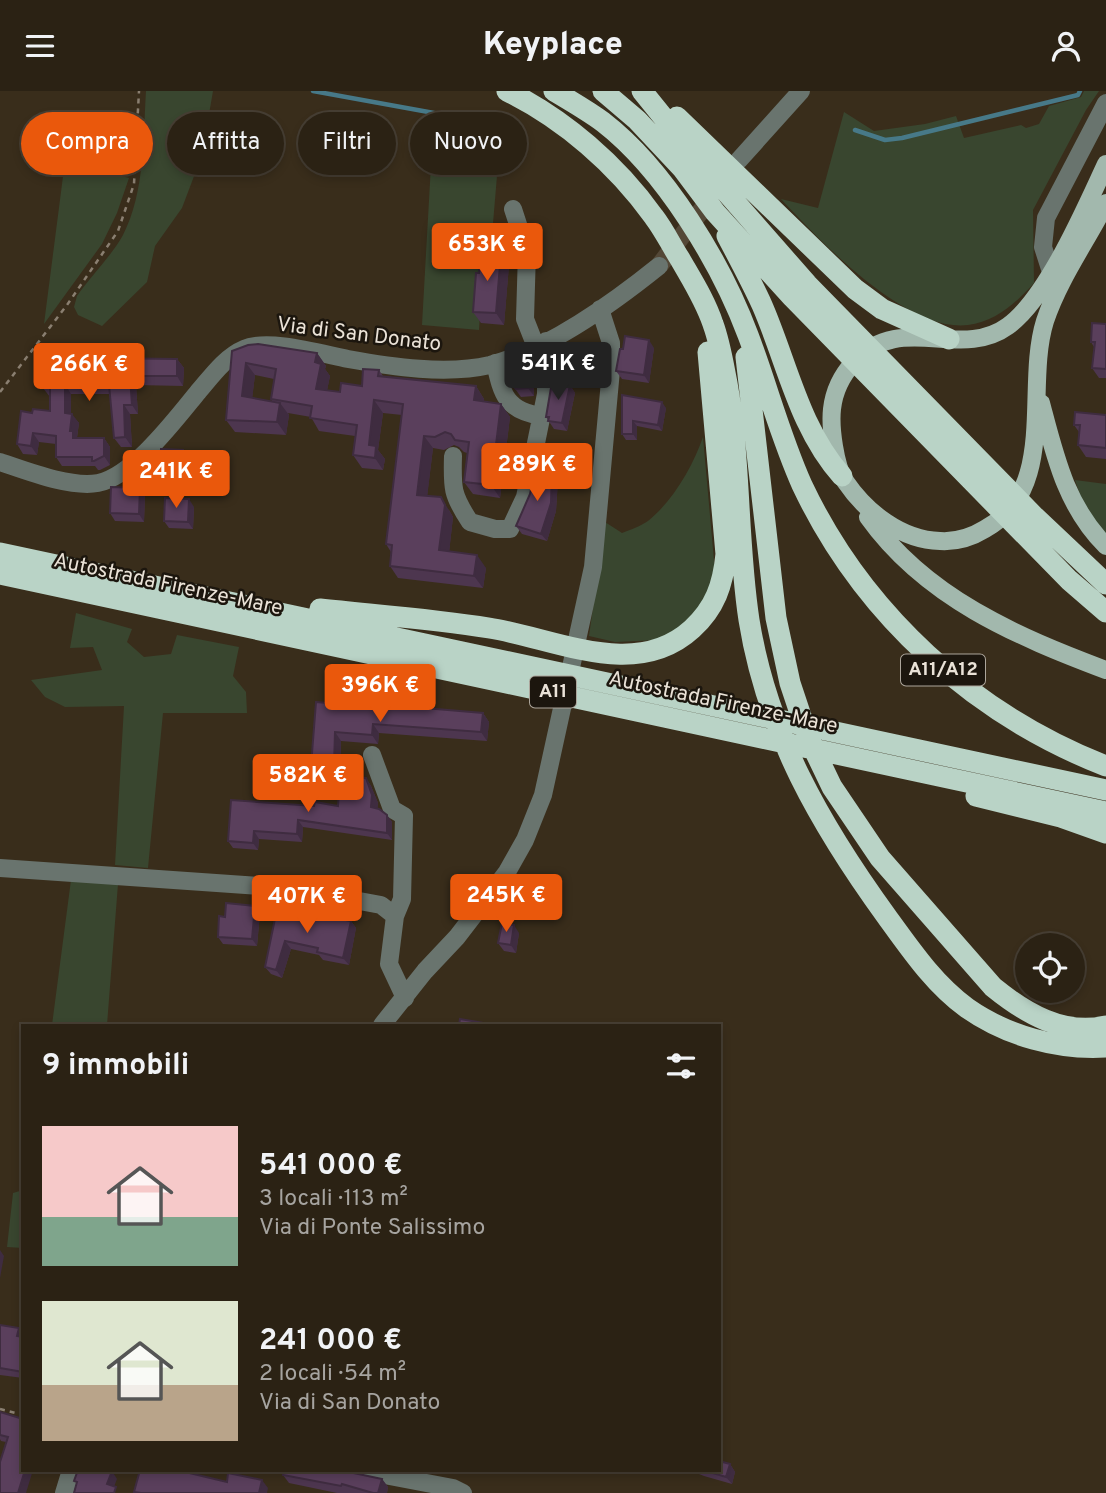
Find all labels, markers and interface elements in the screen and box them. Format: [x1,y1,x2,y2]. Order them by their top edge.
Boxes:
text: Keyplace [483,26,623,66]
icon: menu [21,27,59,65]
icon: person [1047,27,1085,65]
chip: Compra [21,112,153,175]
chip: Affitta [167,112,284,175]
chip: Filtri [298,112,396,175]
chip: Nuovo [410,112,527,175]
pin: 653K € [430,223,544,283]
text: 653K € [448,231,526,260]
street label: Via di San Donato [275,312,443,358]
pin: 266K € [32,343,146,403]
pin: 541K € [501,343,615,402]
text: 541K € [520,350,596,379]
text: 266K € [50,351,128,380]
pin: 289K € [480,443,594,503]
pin: 241K € [119,451,233,510]
text: 289K € [497,451,577,480]
text: 241K € [139,458,213,487]
street label: Autostrada Firenze-Mare [51,548,285,622]
road number: A11/A12 [901,655,985,685]
pin: 396K € [323,665,437,724]
street label: Autostrada Firenze-Mare [606,666,840,740]
text: 396K € [341,672,419,701]
road number: A11 [530,677,576,707]
pin: 582K € [251,755,365,814]
text: 582K € [269,762,347,791]
pin: 407K € [250,875,364,935]
pin: 245K € [449,875,563,934]
text: 245K € [466,882,546,911]
text: 407K € [268,883,346,912]
map controls [1015,933,1085,1003]
button: locate [1015,933,1085,1003]
icon: filters [662,1047,700,1085]
text: 9 immobili [42,1048,189,1085]
text: 541 000 € [259,1148,403,1185]
icon: home [98,1154,182,1238]
text: 3 locali · 113 m² [259,1185,408,1214]
text: Via di Ponte Salissimo [259,1214,485,1243]
text: 241 000 € [259,1323,402,1360]
icon: home [98,1329,182,1413]
text: 2 locali · 54 m² [259,1360,406,1389]
text: Via di San Donato [259,1389,440,1418]

